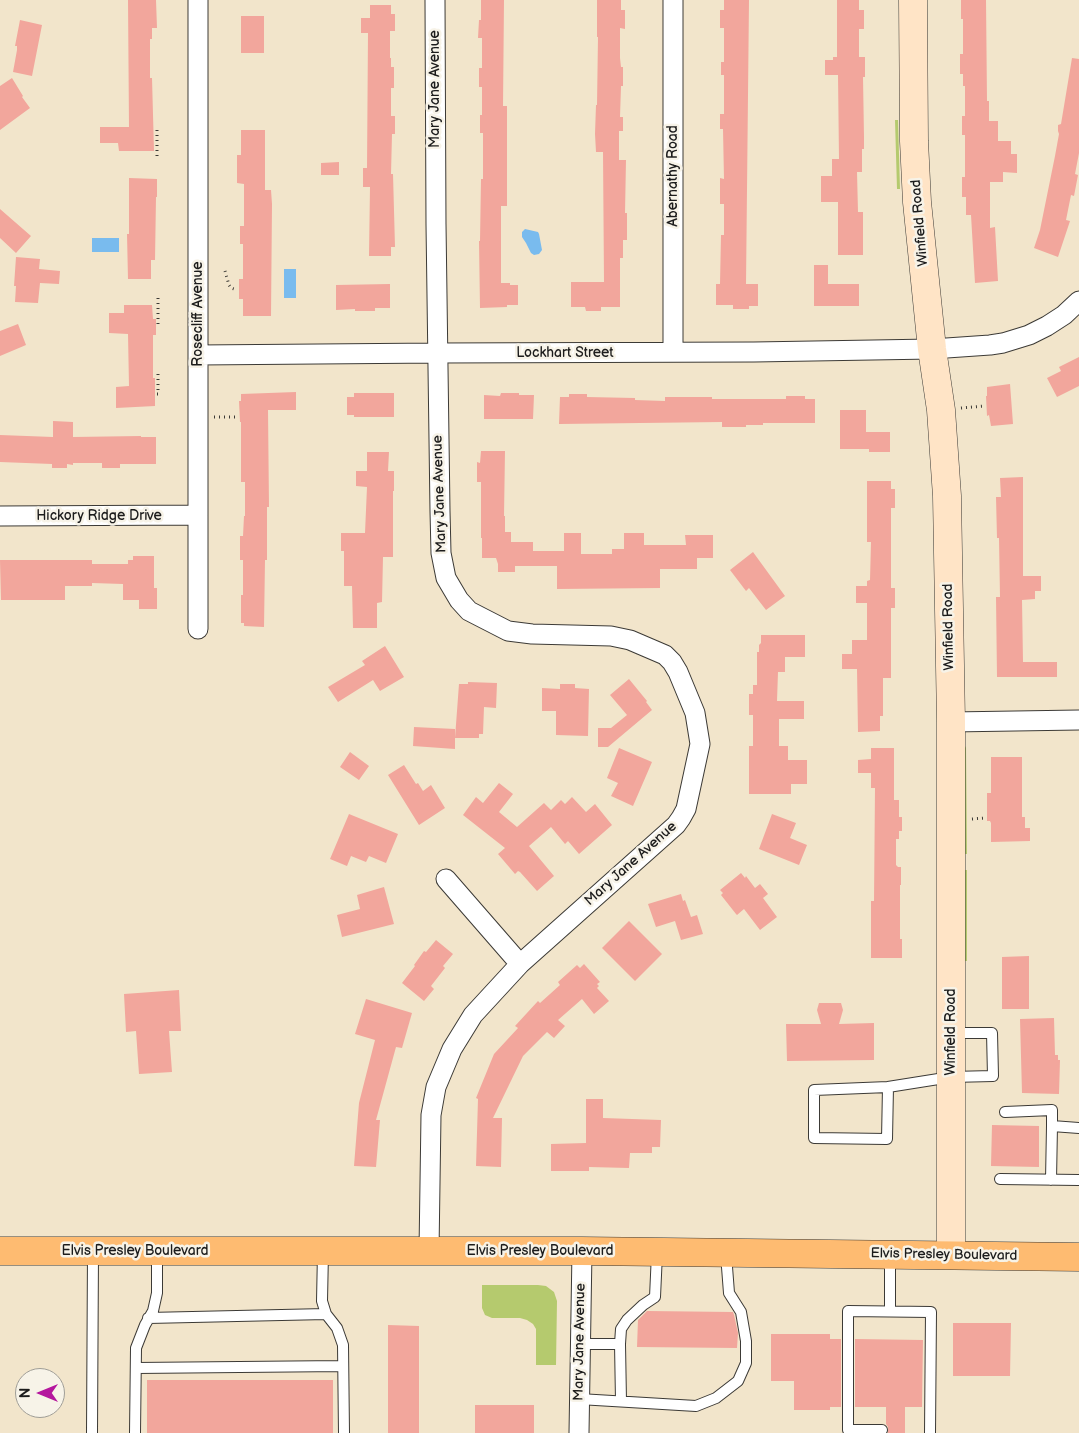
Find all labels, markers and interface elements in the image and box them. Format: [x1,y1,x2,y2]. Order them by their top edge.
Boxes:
street label: Mary Jane Avenue [427,30,443,148]
street label: Abernathy Road [665,125,681,227]
street label: Winfield Road [908,179,932,267]
street label: Rosecliff Avenue [190,261,206,367]
street label: Lockhart Street [516,345,614,361]
street label: Mary Jane Avenue [430,435,450,553]
street label: Hickory Ridge Drive [36,508,162,524]
street label: Winfield Road [940,583,958,671]
street label: Mary Jane Avenue [582,818,680,910]
street label: Winfield Road [943,988,959,1076]
street label: Elvis Presley Boulevard [62,1243,208,1259]
street label: Elvis Presley Boulevard [467,1243,613,1259]
street label: Elvis Presley Boulevard [870,1245,1018,1265]
street label: Mary Jane Avenue [571,1283,589,1401]
north arrow [15,1368,65,1418]
text: N [17,1388,34,1398]

